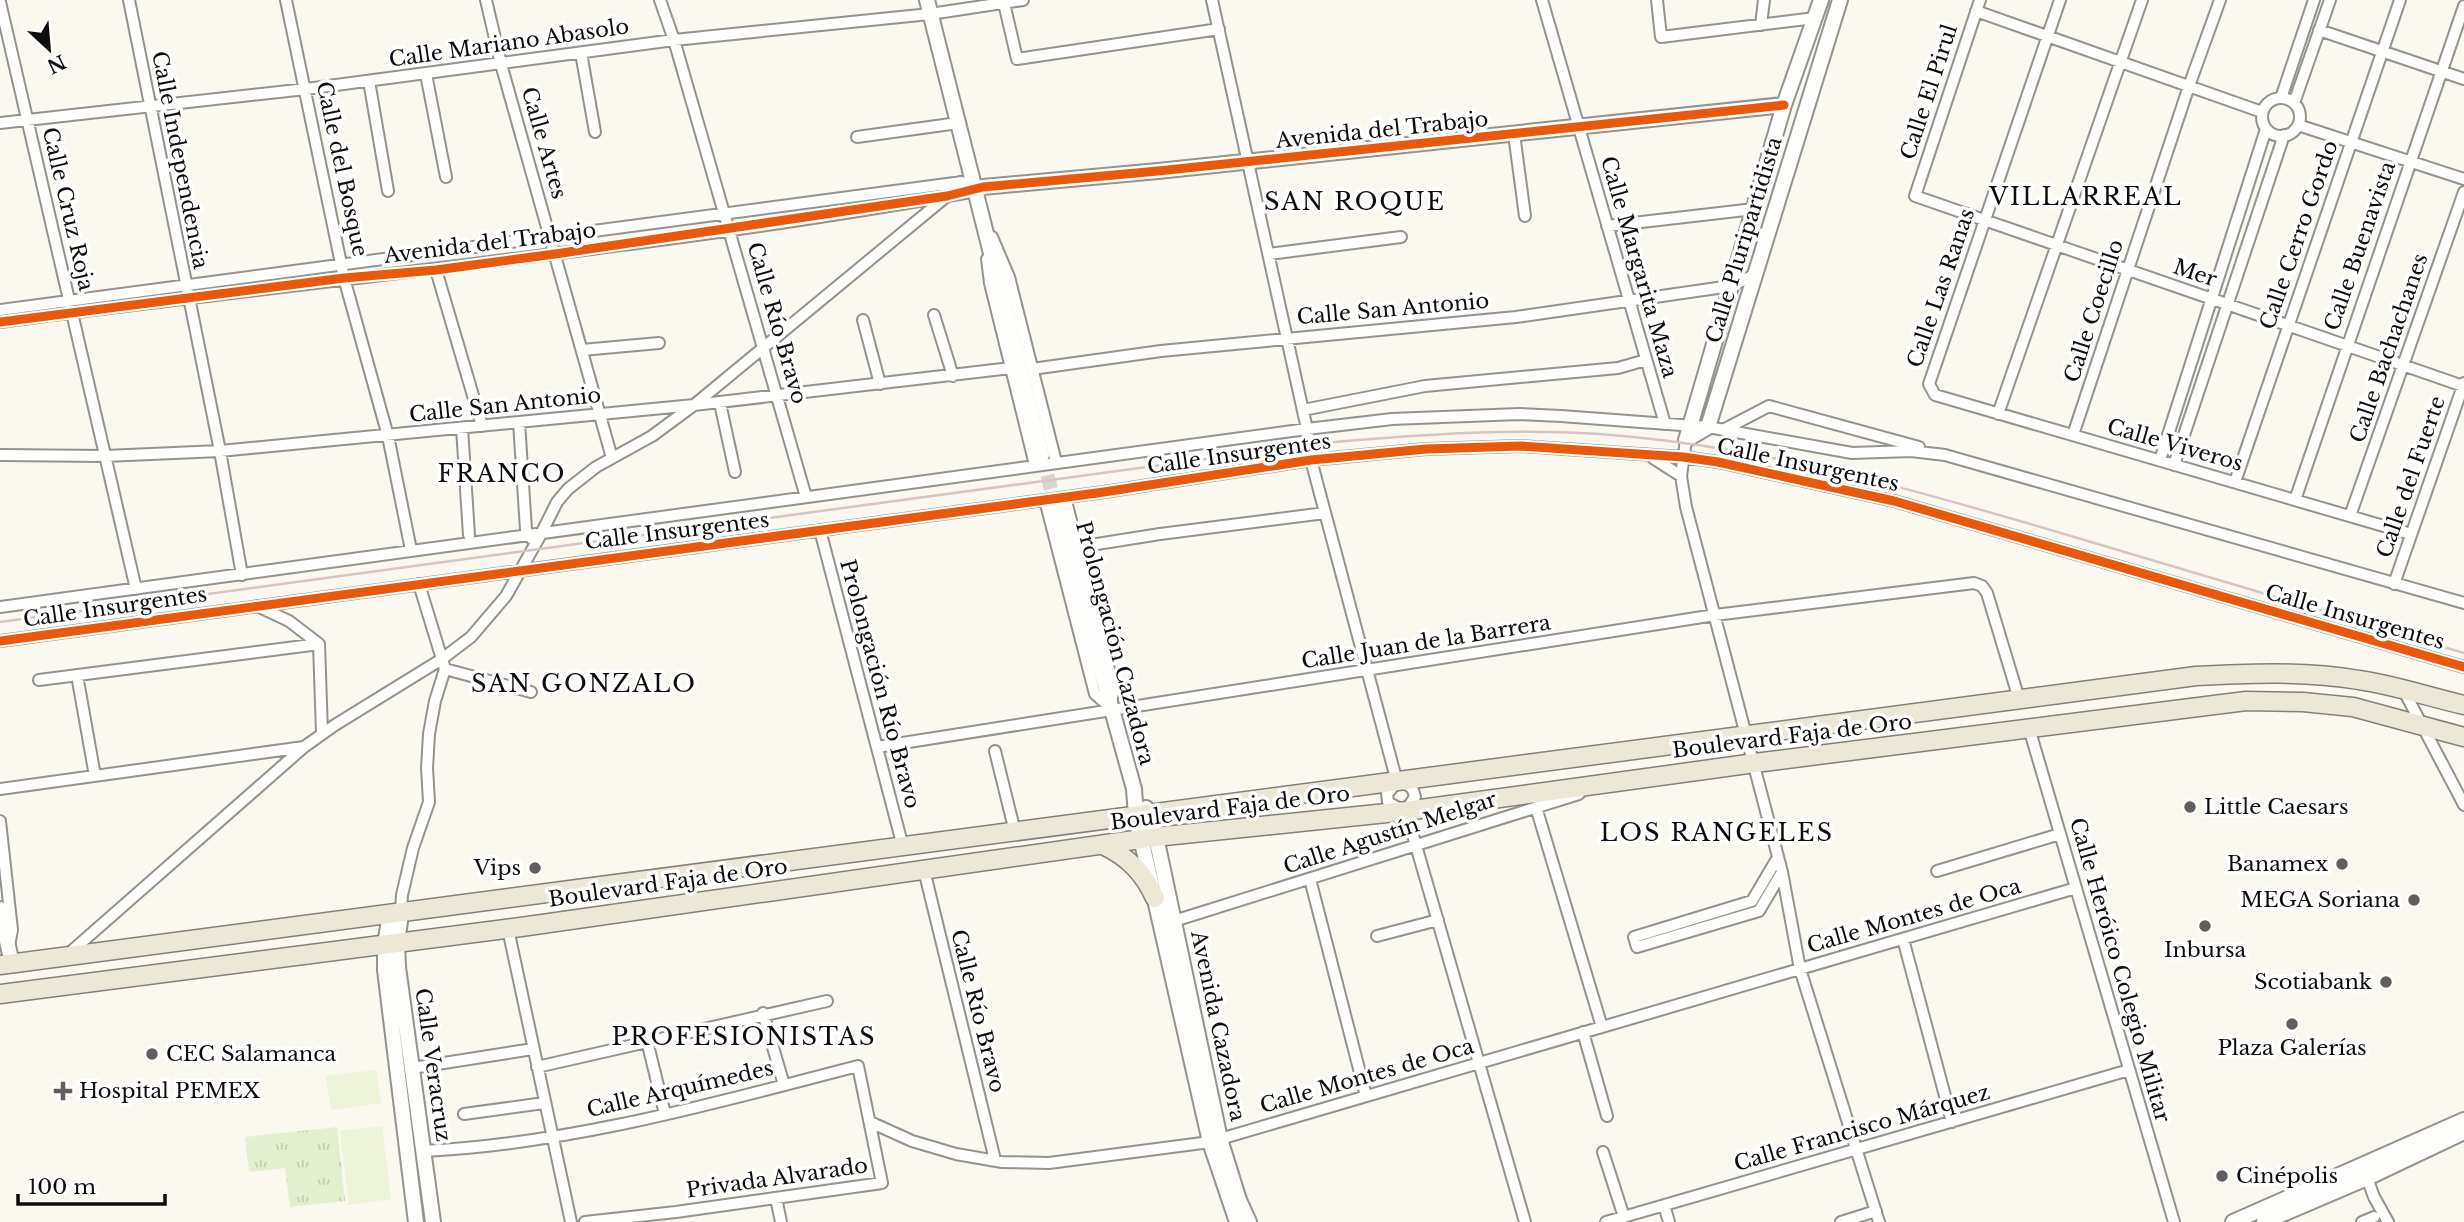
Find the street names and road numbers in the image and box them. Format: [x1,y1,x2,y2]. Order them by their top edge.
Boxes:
street label: Calle Mariano Abasolo [387,13,631,73]
street label: Calle El Pirul [1895,21,1963,163]
street label: Calle Independencia [146,49,214,271]
street label: Calle del Bosque [311,79,373,259]
street label: Calle Artes [516,84,572,202]
street label: Avenida del Trabajo [1273,106,1490,154]
street label: Calle Cruz Roja [37,125,100,294]
street label: Calle Pluripartidista [1700,133,1788,346]
street label: Calle Cerro Gordo [2254,137,2344,333]
street label: Calle Margarita Maza [1595,153,1683,381]
street label: Calle Buenavista [2319,158,2401,334]
street label: Calle Las Ranas [1902,205,1980,371]
street label: Avenida del Trabajo [381,217,598,269]
street label: Calle Coecillo [2059,236,2129,386]
street label: Calle Río Bravo [741,239,813,407]
street label: Calle Bachachanes [2344,250,2434,446]
street label: Mer [2170,253,2220,293]
street label: Calle San Antonio [1296,288,1490,330]
street label: Calle San Antonio [408,382,602,428]
street label: Calle del Fuerte [2371,393,2451,561]
street label: Calle Viveros [2104,413,2246,477]
street label: Calle Insurgentes [1145,428,1333,480]
street label: Calle Insurgentes [1715,433,1901,497]
street label: Calle Insurgentes [583,507,771,555]
street label: Prolongación Cazadora [1070,518,1160,768]
street label: Prolongación Río Bravo [834,557,926,811]
street label: Calle Insurgentes [2262,579,2448,655]
street label: Calle Insurgentes [21,581,209,633]
street label: Calle Juan de la Barrera [1300,609,1553,675]
street label: Boulevard Faja de Oro [1671,708,1913,764]
street label: Boulevard Faja de Oro [1109,780,1351,836]
street label: Calle Agustín Melgar [1280,786,1500,880]
street label: Calle Heróico Colegio Militar [2064,815,2176,1125]
street label: Boulevard Faja de Oro [547,853,789,913]
street label: Calle Montes de Oca [1804,873,2024,959]
street label: Calle Río Bravo [945,927,1011,1095]
street label: Avenida Cazadora [1185,927,1251,1124]
street label: Calle Veracruz [409,987,457,1143]
street label: Calle Montes de Oca [1257,1033,1477,1119]
street label: Calle Arquímedes [584,1055,776,1123]
street label: Calle Francisco Márquez [1731,1079,1993,1177]
street label: Privada Alvarado [684,1152,870,1204]

